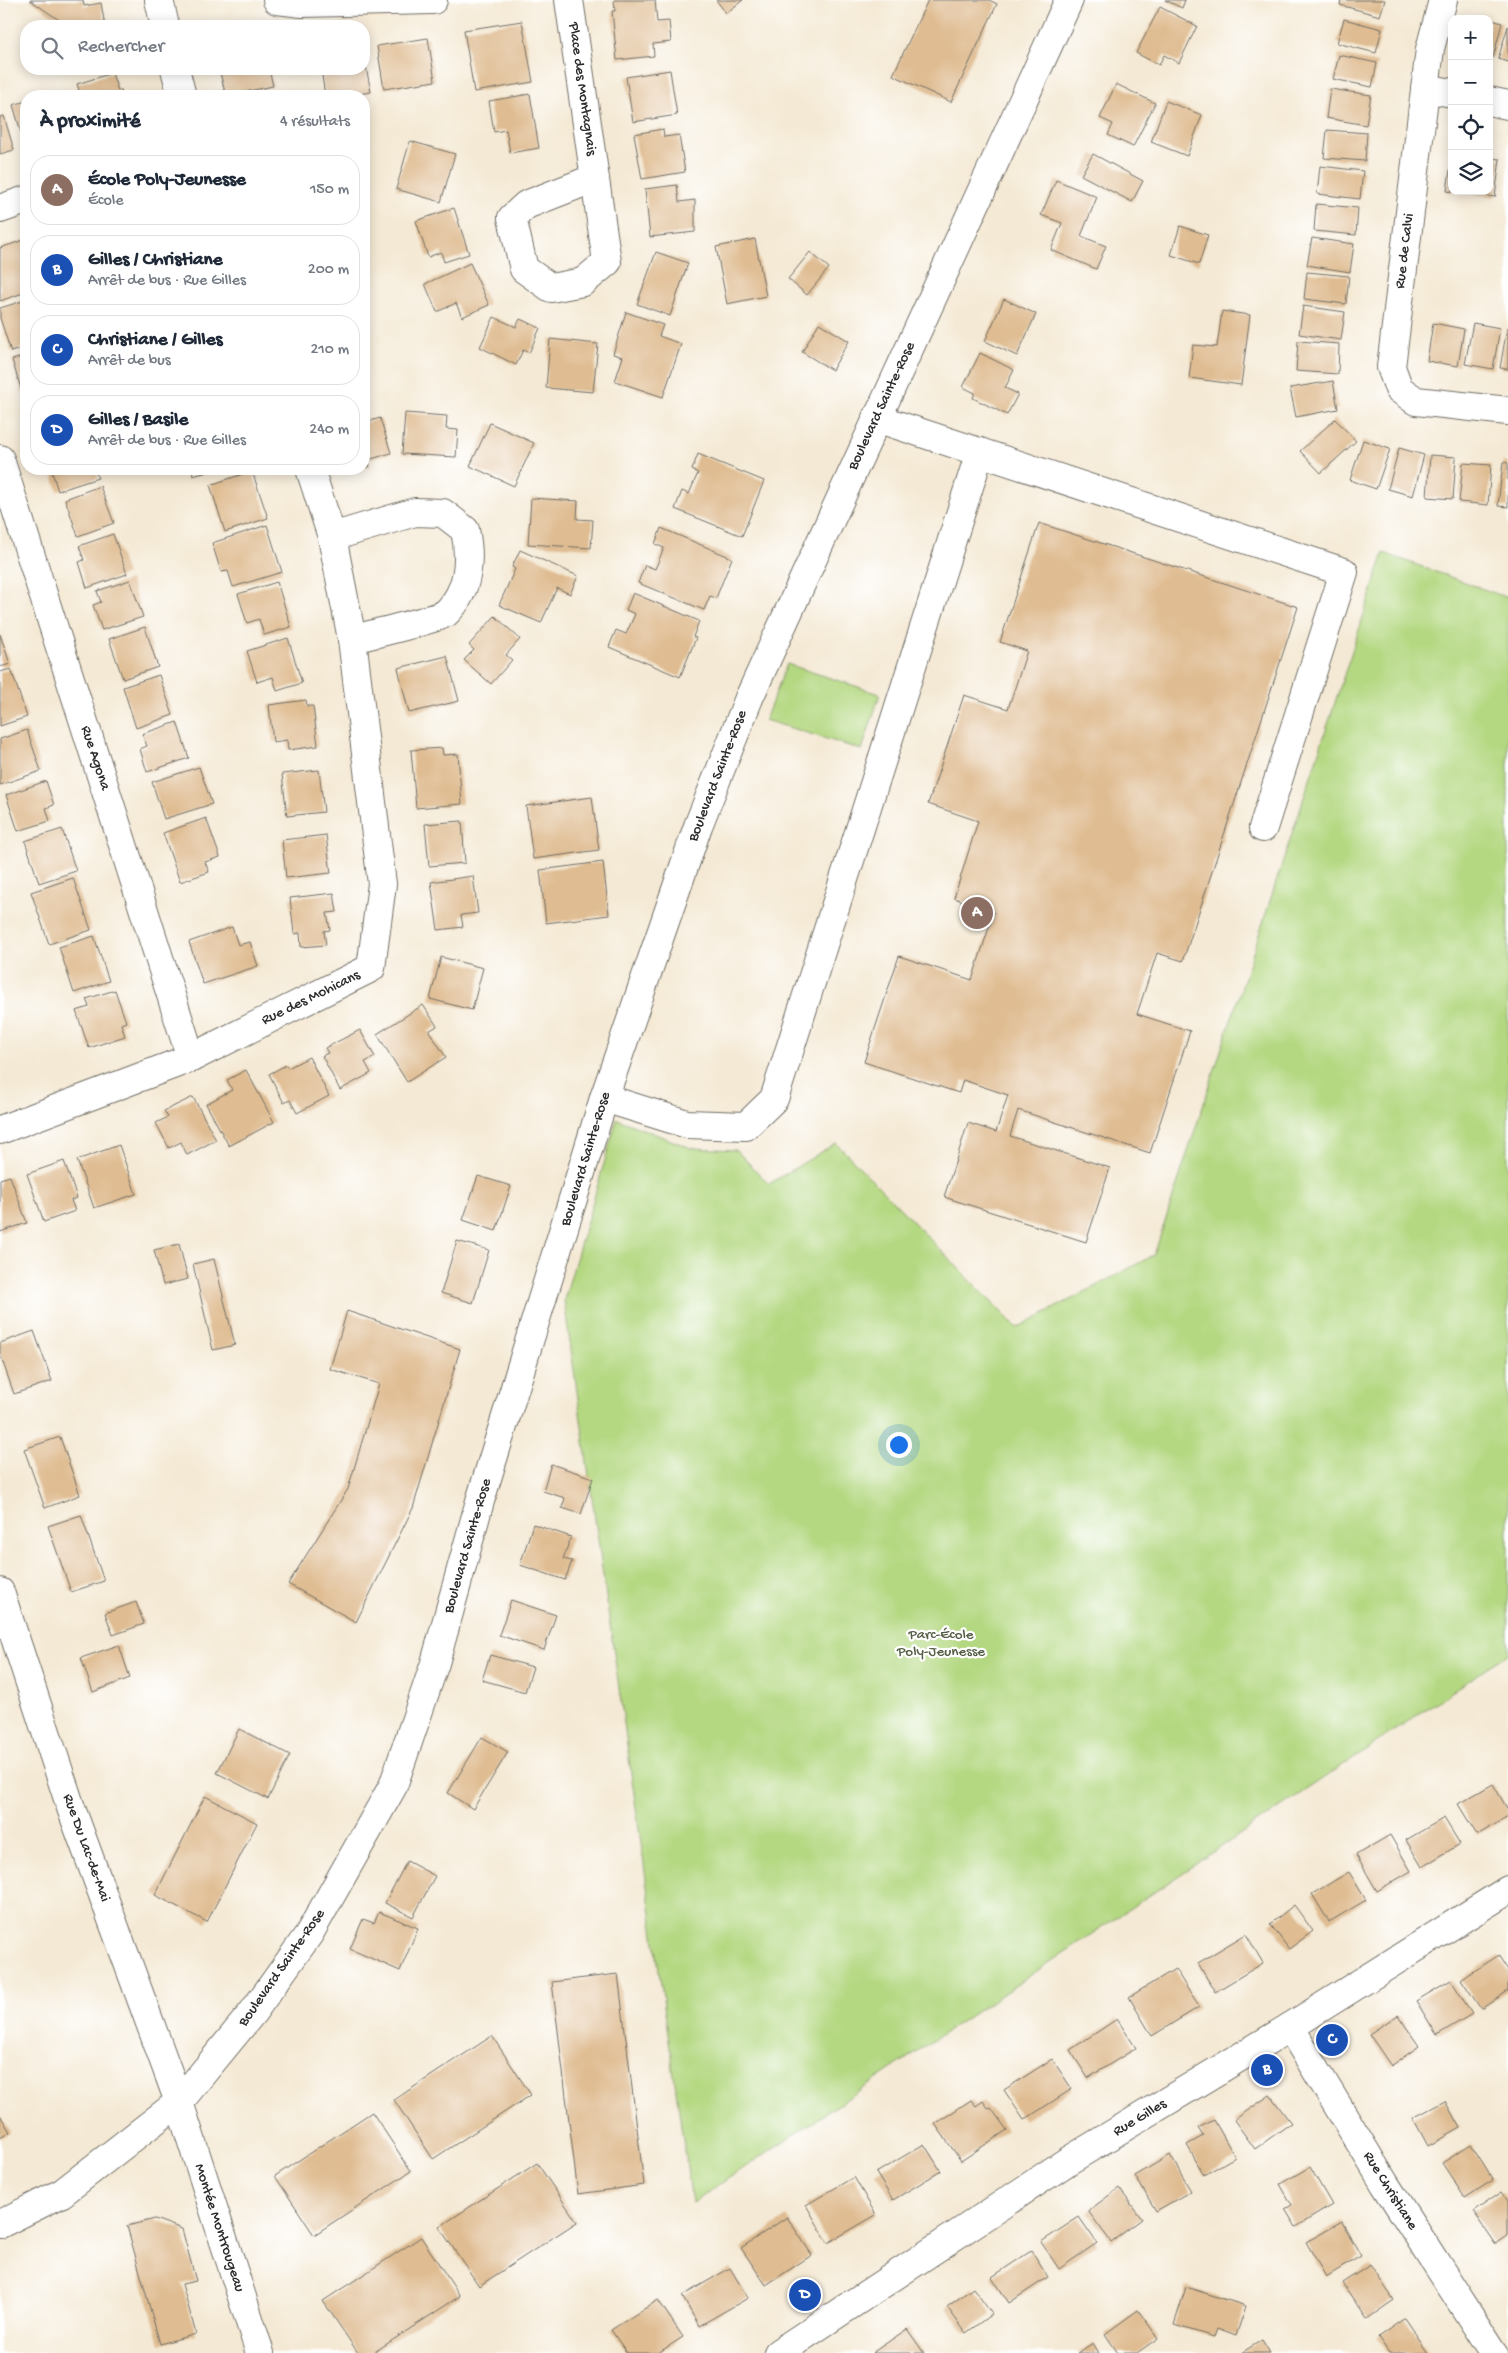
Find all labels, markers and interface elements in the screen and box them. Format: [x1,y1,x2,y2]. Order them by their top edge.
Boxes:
map controls [1448,15,1493,195]
button: + [1448,15,1493,60]
search box [20,20,370,75]
street label: Place des Montagnais [564,20,600,157]
icon: search [38,34,66,62]
text: Rechercher [78,36,164,59]
button: − [1448,60,1493,105]
button: locate [1448,105,1493,150]
text: À proximité [40,110,141,135]
text: 4 résultats [280,113,350,132]
button: layers [1448,150,1493,195]
text: École Poly-Jeunesse [88,169,246,192]
text: A [52,181,62,200]
text: 150 m [310,181,349,200]
text: École [88,192,124,211]
street label: Rue de Calvi [1391,212,1419,290]
text: Gilles / Christiane [88,249,222,272]
text: B [53,261,61,280]
text: 200 m [308,261,349,280]
text: Arrêt de bus · Rue Gilles [88,272,246,291]
text: Christiane / Gilles [88,329,222,352]
street label: Boulevard Sainte-Rose [844,339,920,474]
text: C [53,341,61,360]
text: 210 m [310,341,349,360]
text: Arrêt de bus [88,352,171,371]
text: Gilles / Basile [88,409,188,432]
text: D [52,421,62,440]
text: 240 m [309,421,349,440]
text: Arrêt de bus · Rue Gilles [88,432,246,451]
street label: Boulevard Sainte-Rose [684,708,751,845]
street label: Rue Agona [76,723,114,793]
pin: A [961,894,993,932]
street label: Rue des Mohicans [259,966,364,1030]
street label: Boulevard Sainte-Rose [557,1090,615,1229]
your location [886,1432,912,1458]
street label: Boulevard Sainte-Rose [440,1476,496,1616]
park label: Parc-École Poly-Jeunesse [896,1626,985,1661]
street label: Rue Du Lac-de-Mai [58,1792,114,1904]
street label: Boulevard Sainte-Rose [234,1906,329,2031]
pin: C [1316,2021,1348,2059]
pin: B [1251,2051,1283,2089]
street label: Rue Gilles [1110,2095,1170,2141]
street label: Rue Christiane [1359,2148,1421,2234]
street label: Montée Montrougeau [190,2162,248,2294]
pin: D [789,2276,821,2314]

